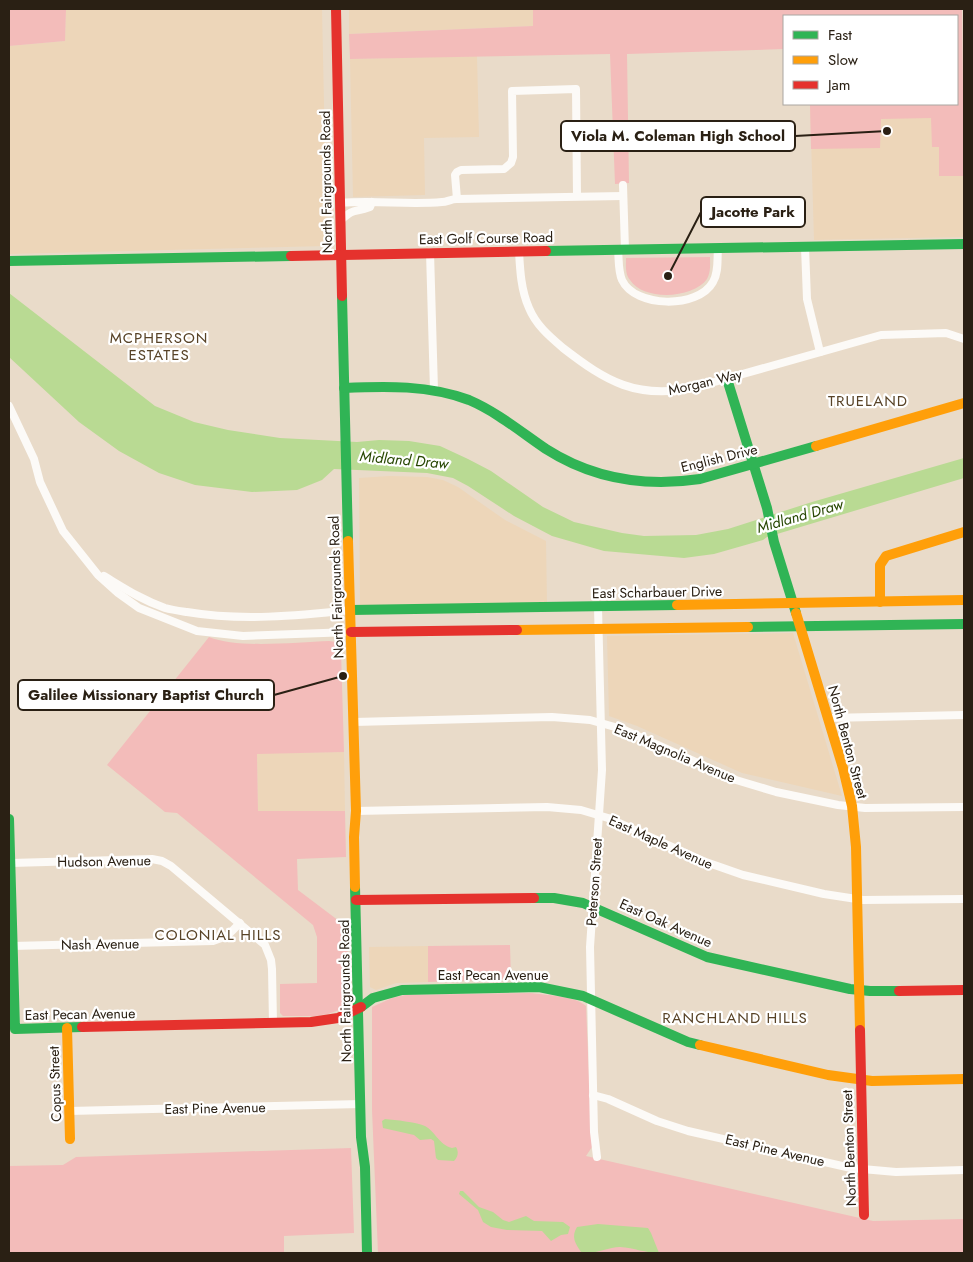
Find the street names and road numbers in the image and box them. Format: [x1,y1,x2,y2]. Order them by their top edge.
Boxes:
street label: North Fairgrounds Road [315,110,337,254]
street label: East Golf Course Road [419,227,553,249]
street label: Morgan Way [666,364,745,400]
street label: English Drive [679,439,759,477]
street label: North Fairgrounds Road [324,515,348,659]
street label: East Scharbauer Drive [592,581,722,603]
street label: North Benton Street [823,683,873,801]
street label: East Magnolia Avenue [611,718,739,788]
street label: East Maple Avenue [606,810,716,874]
street label: Peterson Street [581,837,607,927]
street label: Hudson Avenue [57,850,151,872]
street label: East Oak Avenue [617,894,715,952]
street label: North Fairgrounds Road [334,919,356,1063]
street label: Nash Avenue [61,933,139,955]
street label: East Pecan Avenue [438,965,548,985]
street label: East Pecan Avenue [24,1003,136,1025]
street label: Copus Street [44,1045,66,1122]
street label: North Benton Street [837,1089,861,1207]
street label: East Pine Avenue [164,1097,266,1119]
street label: East Pine Avenue [723,1129,827,1171]

